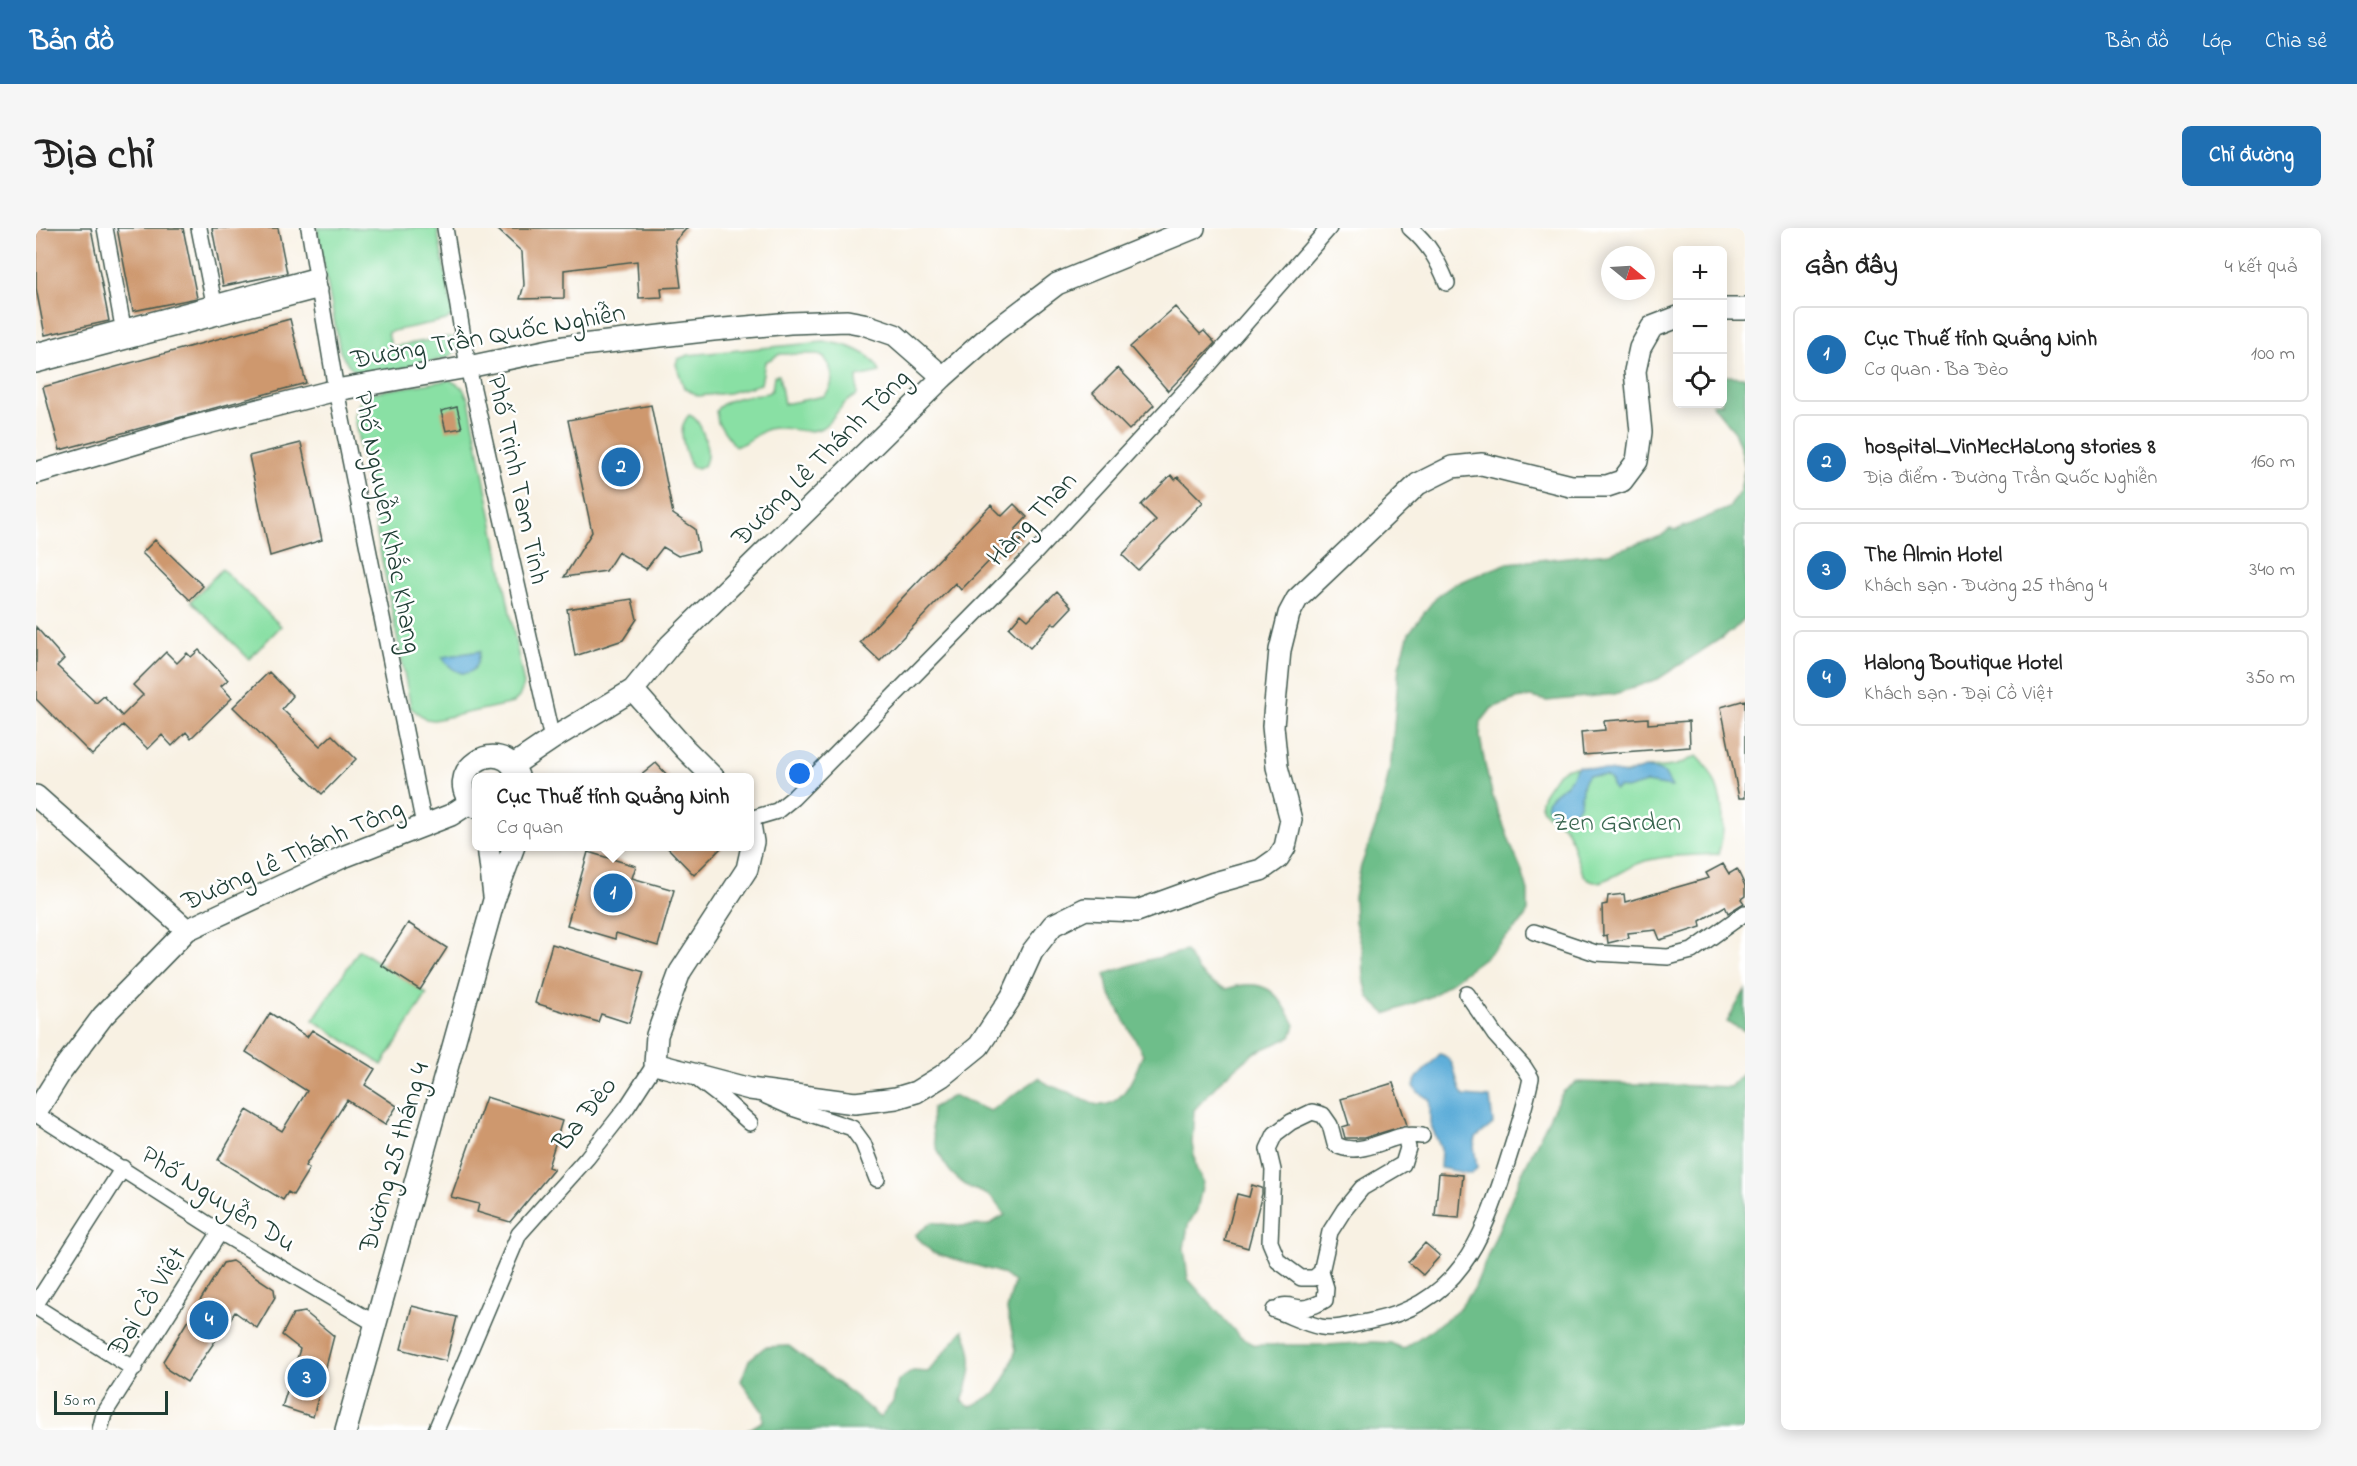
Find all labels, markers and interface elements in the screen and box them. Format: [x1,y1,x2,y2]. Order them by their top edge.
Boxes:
text: Bản đồ [30,22,114,63]
text: Bản đồ [2106,27,2169,57]
text: Lớp [2202,27,2232,57]
text: Chia sẻ [2265,27,2327,57]
text: Địa chỉ [36,126,154,187]
button: Chỉ đường [2182,126,2321,186]
north arrow [1601,246,1655,300]
map controls [1673,246,1727,408]
button: + [1673,246,1727,300]
text: Gần đây [1805,248,1898,286]
text: 4 kết quả [2225,253,2297,282]
street label: Đường Trần Quốc Nghiễn [347,294,629,381]
button: − [1673,300,1727,354]
text: Cục Thuế tỉnh Quảng Ninh [1864,324,2097,356]
text: 1 [1823,340,1830,369]
text: 100 m [2251,340,2295,369]
button: locate [1673,354,1727,408]
text: Cơ quan · Ba Đèo [1864,356,2008,385]
street label: Đường Lê Thánh Tông [723,360,920,558]
street label: Phố Trịnh Tam Tỉnh [475,371,558,588]
street label: Phố Nguyễn Khắc Khang [342,388,431,657]
text: hospital_VinMecHaLong stories 8 [1864,432,2156,464]
pin: 2 [602,444,640,490]
text: 2 [1822,448,1831,477]
text: 160 m [2251,448,2295,477]
street label: Hàng Than [978,463,1087,576]
text: Địa điểm · Đường Trần Quốc Nghiễn [1864,464,2157,493]
text: The Almin Hotel [1864,540,2002,572]
text: 3 [1822,556,1831,585]
text: 340 m [2249,556,2295,585]
text: Khách sạn · Đường 25 tháng 4 [1864,572,2107,601]
text: Halong Boutique Hotel [1864,648,2062,680]
text: 4 [1822,664,1831,693]
text: 350 m [2246,664,2295,693]
text: Khách sạn · Đại Cồ Việt [1864,680,2053,709]
your location [785,759,814,788]
popup [472,773,754,851]
text: Cục Thuế tỉnh Quảng Ninh [496,782,730,814]
street label: Đường Lê Thánh Tông [175,790,410,923]
park label: Zen Garden [1553,804,1681,843]
text: Cơ quan [496,814,563,843]
pin: 1 [594,870,632,916]
street label: Đường 25 tháng 4 [349,1058,441,1258]
street label: Ba Đèo [544,1069,628,1161]
street label: Phố Nguyễn Du [132,1137,303,1263]
street label: Đại Cồ Việt [98,1240,197,1366]
pin: 4 [190,1298,228,1342]
pin: 3 [288,1356,326,1400]
scale bar [54,1388,168,1416]
text: 50 m [63,1389,95,1413]

